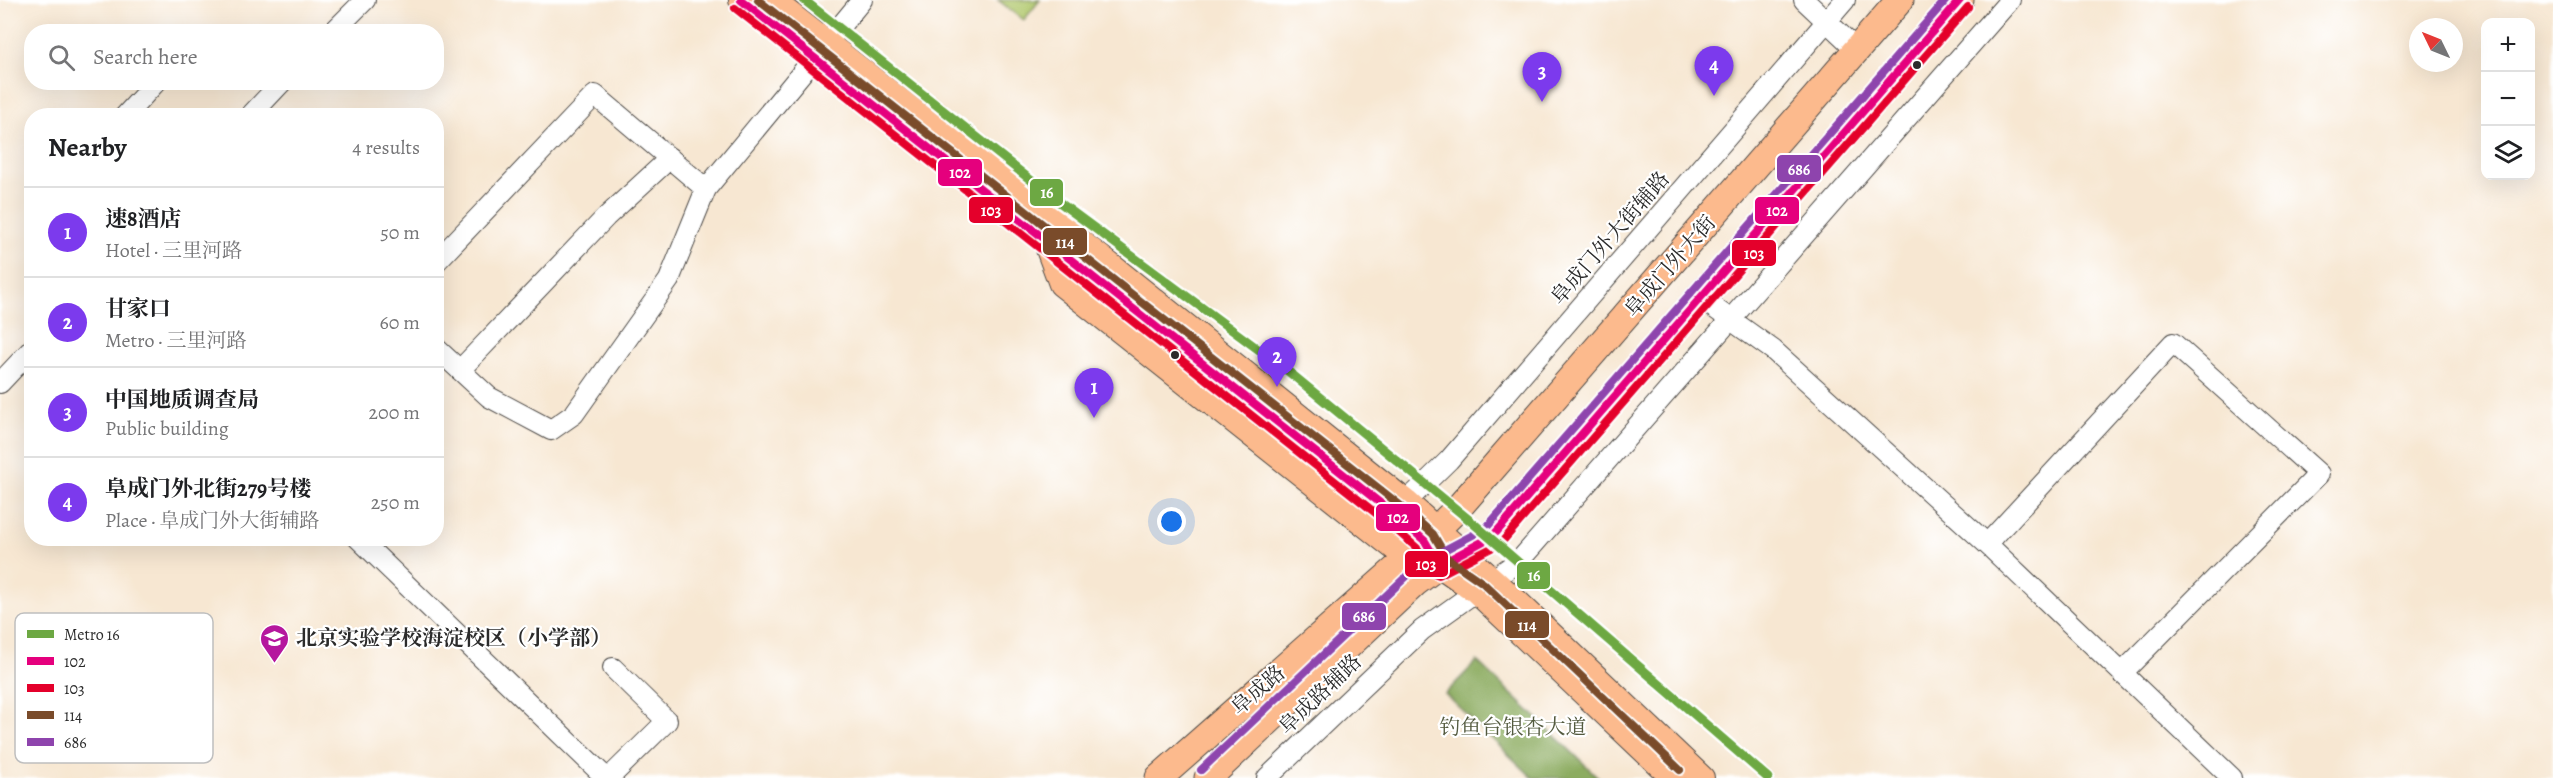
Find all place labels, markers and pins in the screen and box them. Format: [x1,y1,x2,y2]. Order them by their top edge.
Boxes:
pin: 4 [1694,46,1734,96]
pin: 3 [1522,52,1562,102]
unlabelled marker [1911,59,1923,71]
pin: 2 [1258,338,1296,387]
unlabelled marker [1169,349,1181,361]
pin: 1 [1074,368,1114,418]
school or university icon: 北京实验学校海淀校区（小学部） [259,622,291,664]
place label: 北京实验学校海淀校区（小学部） [296,624,611,652]

